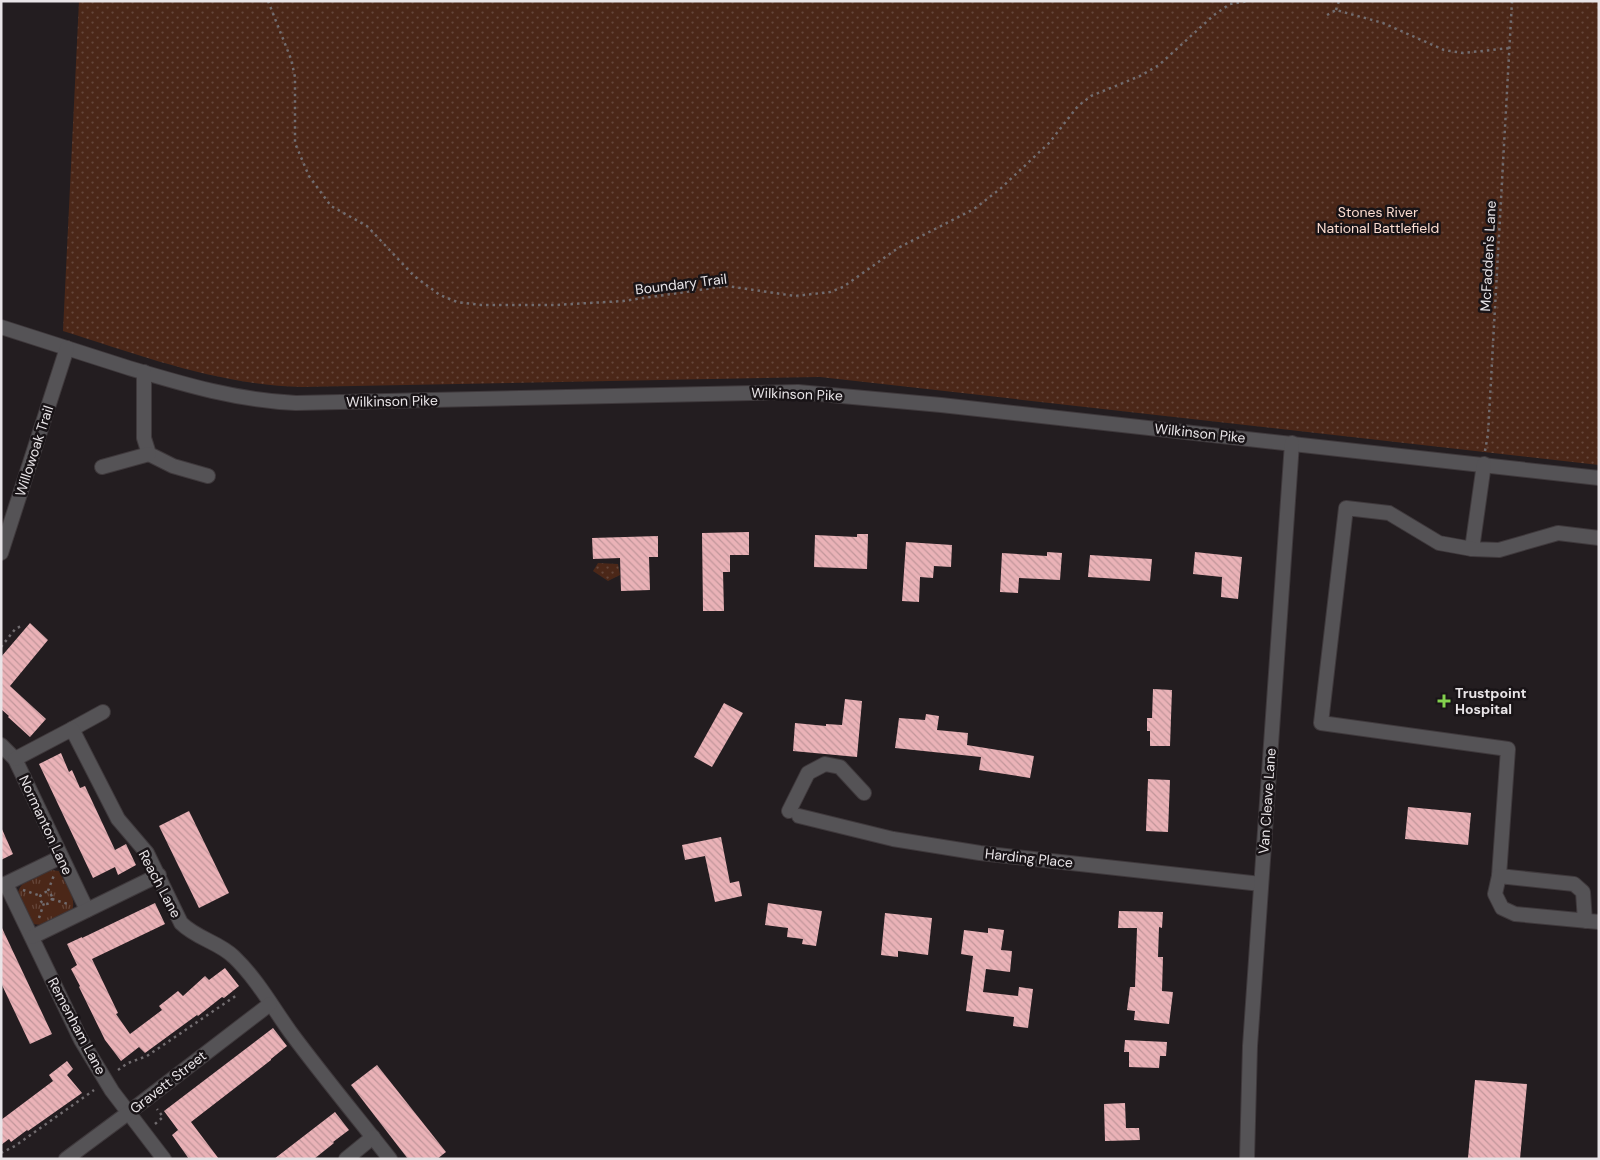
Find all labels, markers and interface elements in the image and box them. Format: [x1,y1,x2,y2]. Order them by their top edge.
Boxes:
street label: McFadden's Lane [1476,200,1500,312]
park label: Stones River National Battlefield [1317,203,1439,237]
street label: Boundary Trail [634,269,728,299]
street label: Wilkinson Pike [751,383,843,405]
street label: Wilkinson Pike [346,391,438,411]
street label: Willowoak Trail [11,403,57,499]
street label: Wilkinson Pike [1154,419,1247,447]
place label: Trustpoint Hospital [1455,684,1527,718]
marker: Trustpoint Hospital [1437,694,1451,708]
street label: Van Cleave Lane [1254,747,1280,855]
street label: Normanton Lane [15,772,77,878]
street label: Harding Place [984,844,1074,872]
street label: Reach Lane [135,847,185,921]
street label: Remenham Lane [44,974,110,1078]
street label: Gravett Street [126,1047,210,1117]

